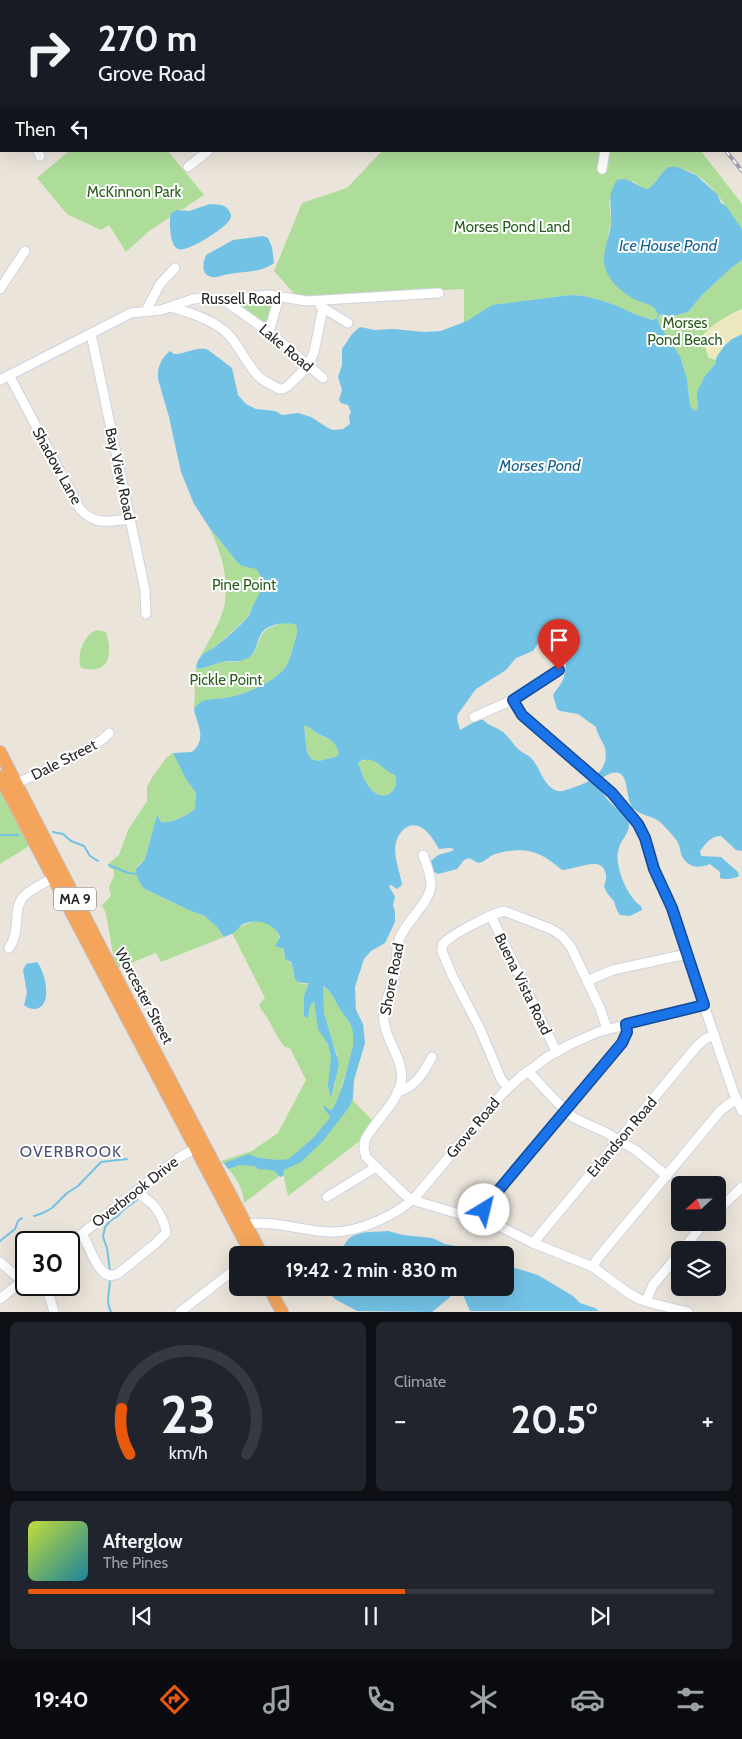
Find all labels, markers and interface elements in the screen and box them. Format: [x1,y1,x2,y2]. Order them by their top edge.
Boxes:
text: 270 m [98,17,197,60]
icon: right [15,20,80,85]
text: Grove Road [98,60,206,87]
icon: left [66,115,94,143]
text: Then [15,118,56,141]
park label: McKinnon Park [87,183,182,201]
park label: Morses Pond Land [454,218,570,236]
water label: Ice House Pond [619,236,718,255]
street label: Russell Road [201,290,281,308]
park label: Morses Pond Beach [647,314,723,349]
street label: Lake Road [255,320,317,376]
street label: Shadow Lane [28,424,86,508]
street label: Bay View Road [101,426,139,522]
water label: Morses Pond [498,456,581,475]
park label: Pine Point [212,576,276,594]
pin [538,619,580,670]
icon: arrive [545,626,573,654]
park label: Pickle Point [190,671,262,689]
street label: Dale Street [28,736,100,784]
road number: MA 9 [54,888,96,911]
street label: Buena Vista Road [491,930,555,1038]
street label: Shore Road [376,941,408,1017]
street label: Worcester Street [111,945,177,1047]
street label: Erlandson Road [583,1093,661,1181]
street label: Grove Road [442,1094,504,1162]
district label: OVERBROOK [20,1142,122,1161]
street label: Overbrook Drive [88,1153,182,1231]
north arrow [671,1176,726,1231]
map controls [671,1176,726,1296]
position arrow [457,1183,509,1235]
speed limit sign: 30 [15,1231,80,1296]
button: layers [671,1241,726,1296]
text: 19:42 · 2 min · 830 m [286,1259,457,1282]
text: Climate [394,1372,446,1391]
text: 23 [160,1383,216,1446]
text: 20.5° [511,1396,597,1443]
text: − [394,1403,406,1437]
text: + [702,1403,714,1437]
text: km/h [168,1442,208,1463]
text: Afterglow [103,1530,183,1553]
text: The Pines [103,1553,168,1572]
icon: previous [128,1602,156,1630]
icon: pause [357,1602,385,1630]
icon: next [586,1602,614,1630]
icon: directions [157,1682,192,1717]
icon: music [260,1682,295,1717]
icon: phone [363,1682,398,1717]
icon: climate [466,1682,501,1717]
icon: car [570,1682,605,1717]
icon: filters [673,1682,708,1717]
text: 19:40 [34,1686,89,1713]

